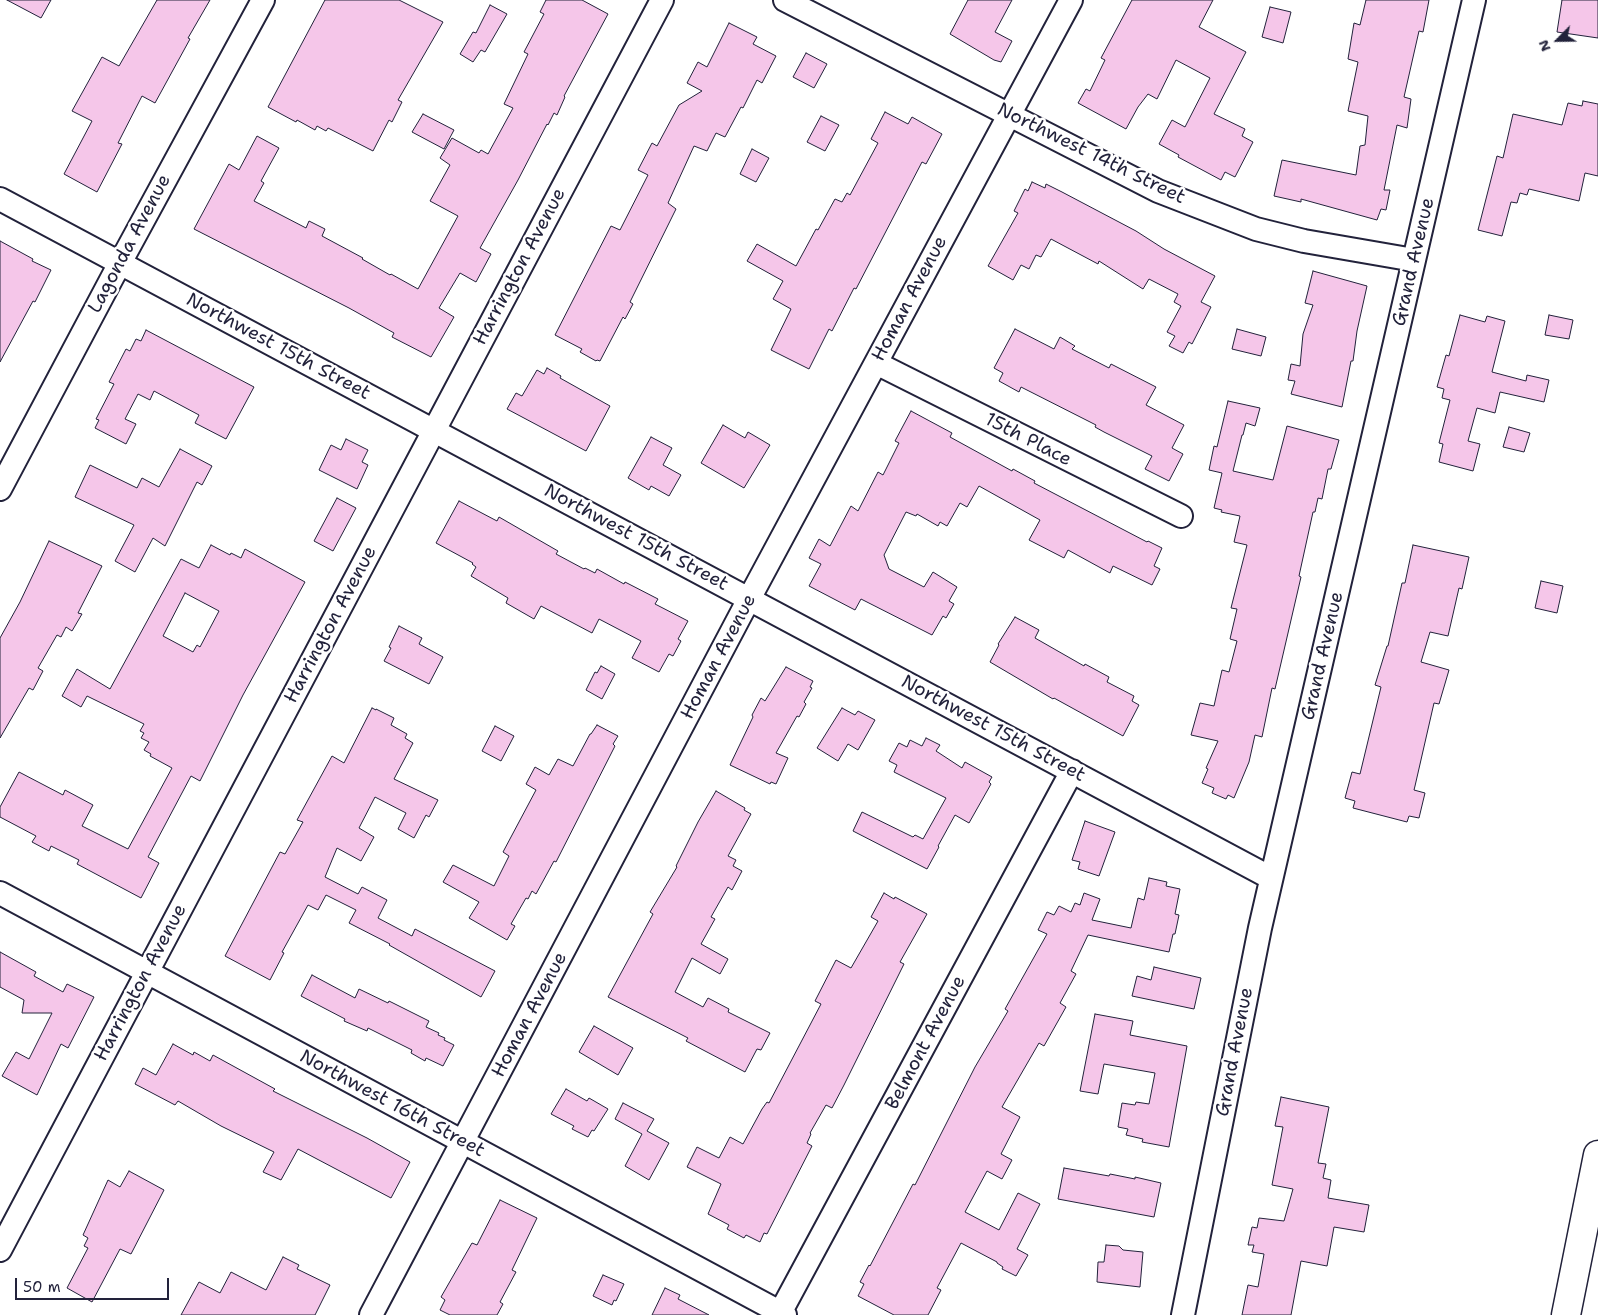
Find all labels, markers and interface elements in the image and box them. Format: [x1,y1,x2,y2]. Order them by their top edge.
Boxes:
north arrow [1533,15,1583,65]
text: N [1534,37,1555,54]
street label: Northwest 14th Street [993,98,1189,210]
street label: Lagonda Avenue [84,171,176,317]
street label: Harrington Avenue [469,185,571,349]
street label: Grand Avenue [1388,196,1440,328]
street label: Homan Avenue [867,233,953,365]
street label: Northwest 15th Street [182,289,374,405]
street label: 15th Place [981,408,1075,472]
street label: Northwest 15th Street [540,480,732,596]
street label: Harrington Avenue [280,543,382,707]
street label: Grand Avenue [1297,590,1349,722]
street label: Homan Avenue [676,591,762,723]
street label: Northwest 15th Street [897,671,1089,787]
street label: Harrington Avenue [90,901,192,1065]
street label: Homan Avenue [487,949,573,1081]
street label: Belmont Avenue [881,972,971,1114]
street label: Grand Avenue [1211,986,1259,1118]
street label: Northwest 16th Street [296,1045,488,1163]
scale bar [18,1268,171,1300]
text: 50 m [23,1277,61,1297]

